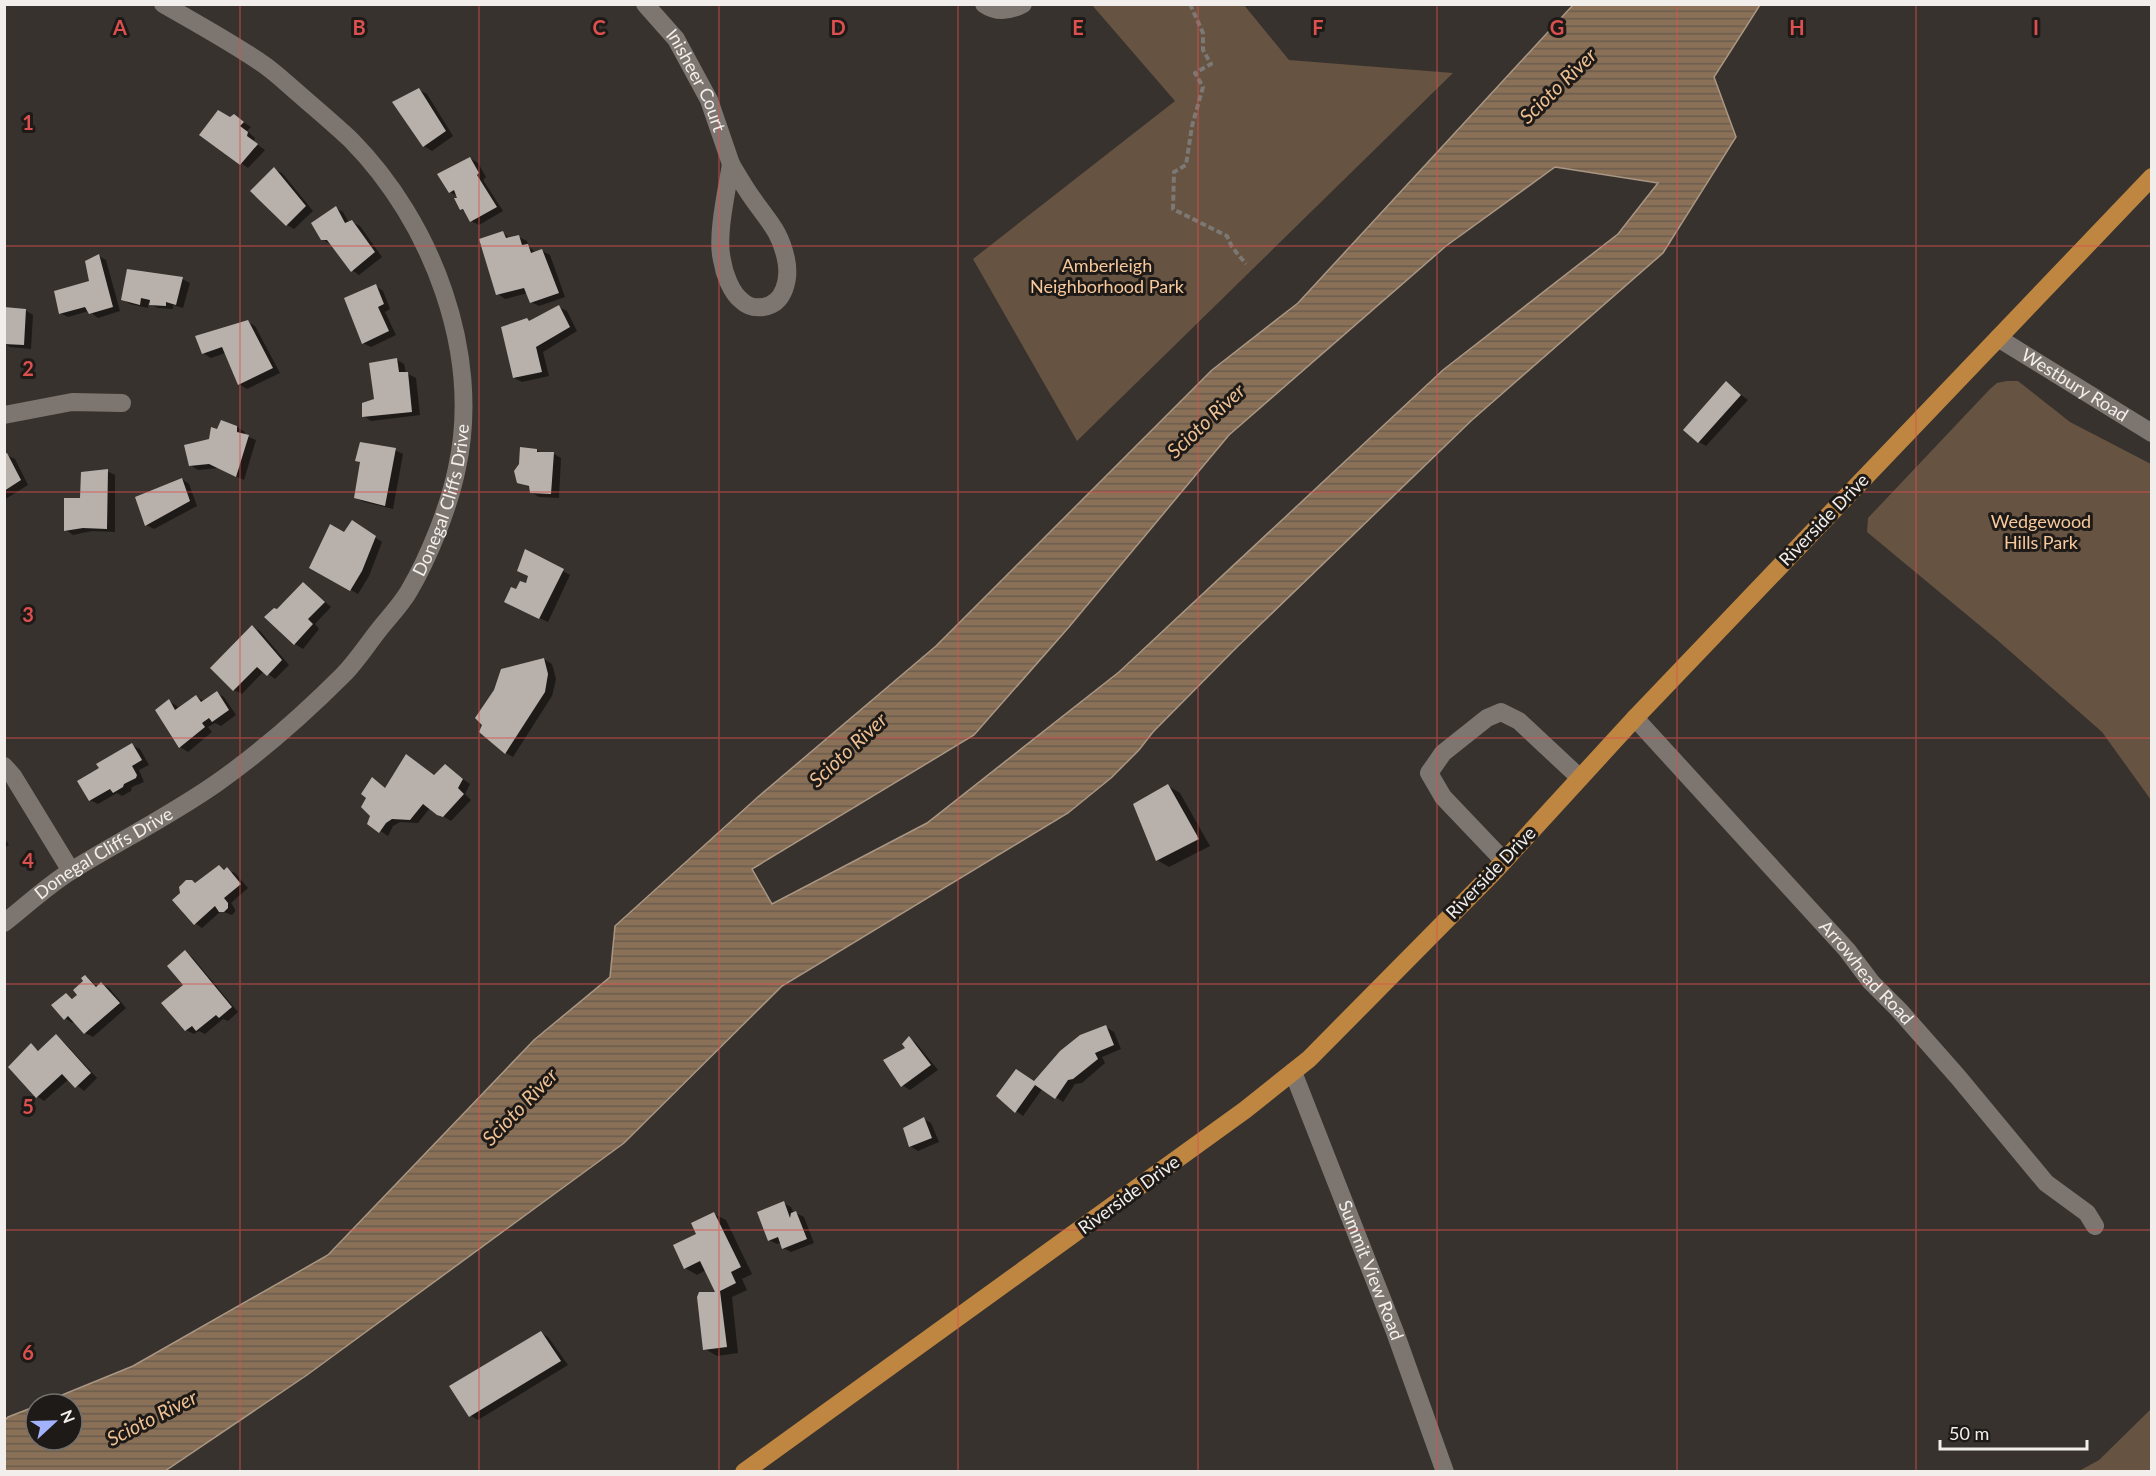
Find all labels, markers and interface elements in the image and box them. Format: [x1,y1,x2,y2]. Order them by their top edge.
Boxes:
text: A [112,15,127,39]
text: B [352,15,366,39]
text: C [592,15,606,39]
text: D [830,15,846,39]
text: E [1072,15,1084,39]
text: F [1312,15,1324,39]
text: G [1550,15,1564,39]
text: H [1789,15,1805,39]
text: I [2033,15,2039,39]
street label: Inisheer Court [662,24,731,135]
water label: Scioto River [1514,42,1602,128]
text: 1 [22,110,34,134]
park label: Amberleigh Neighborhood Park [1030,254,1185,297]
street label: Westbury Road [2018,343,2133,426]
text: 2 [22,356,34,380]
water label: Scioto River [1161,377,1250,462]
street label: Donegal Cliffs Drive [407,423,473,580]
street label: Riverside Drive [1774,469,1873,570]
park label: Wedgewood Hills Park [1991,510,2091,553]
text: 3 [22,602,34,626]
water label: Scioto River [803,706,892,791]
street label: Donegal Cliffs Drive [30,802,177,904]
street label: Riverside Drive [1441,822,1540,923]
text: 4 [22,848,34,872]
street label: Arrowhead Road [1815,915,1919,1029]
water label: Scioto River [477,1062,563,1150]
text: 5 [22,1094,34,1118]
street label: Riverside Drive [1074,1150,1183,1238]
street label: Summit View Road [1334,1197,1409,1343]
text: 6 [22,1340,34,1364]
water label: Scioto River [103,1384,202,1450]
north arrow [24,1392,84,1452]
text: N [57,1407,79,1425]
scale bar [1940,1413,2087,1451]
text: 50 m [1949,1422,1989,1444]

